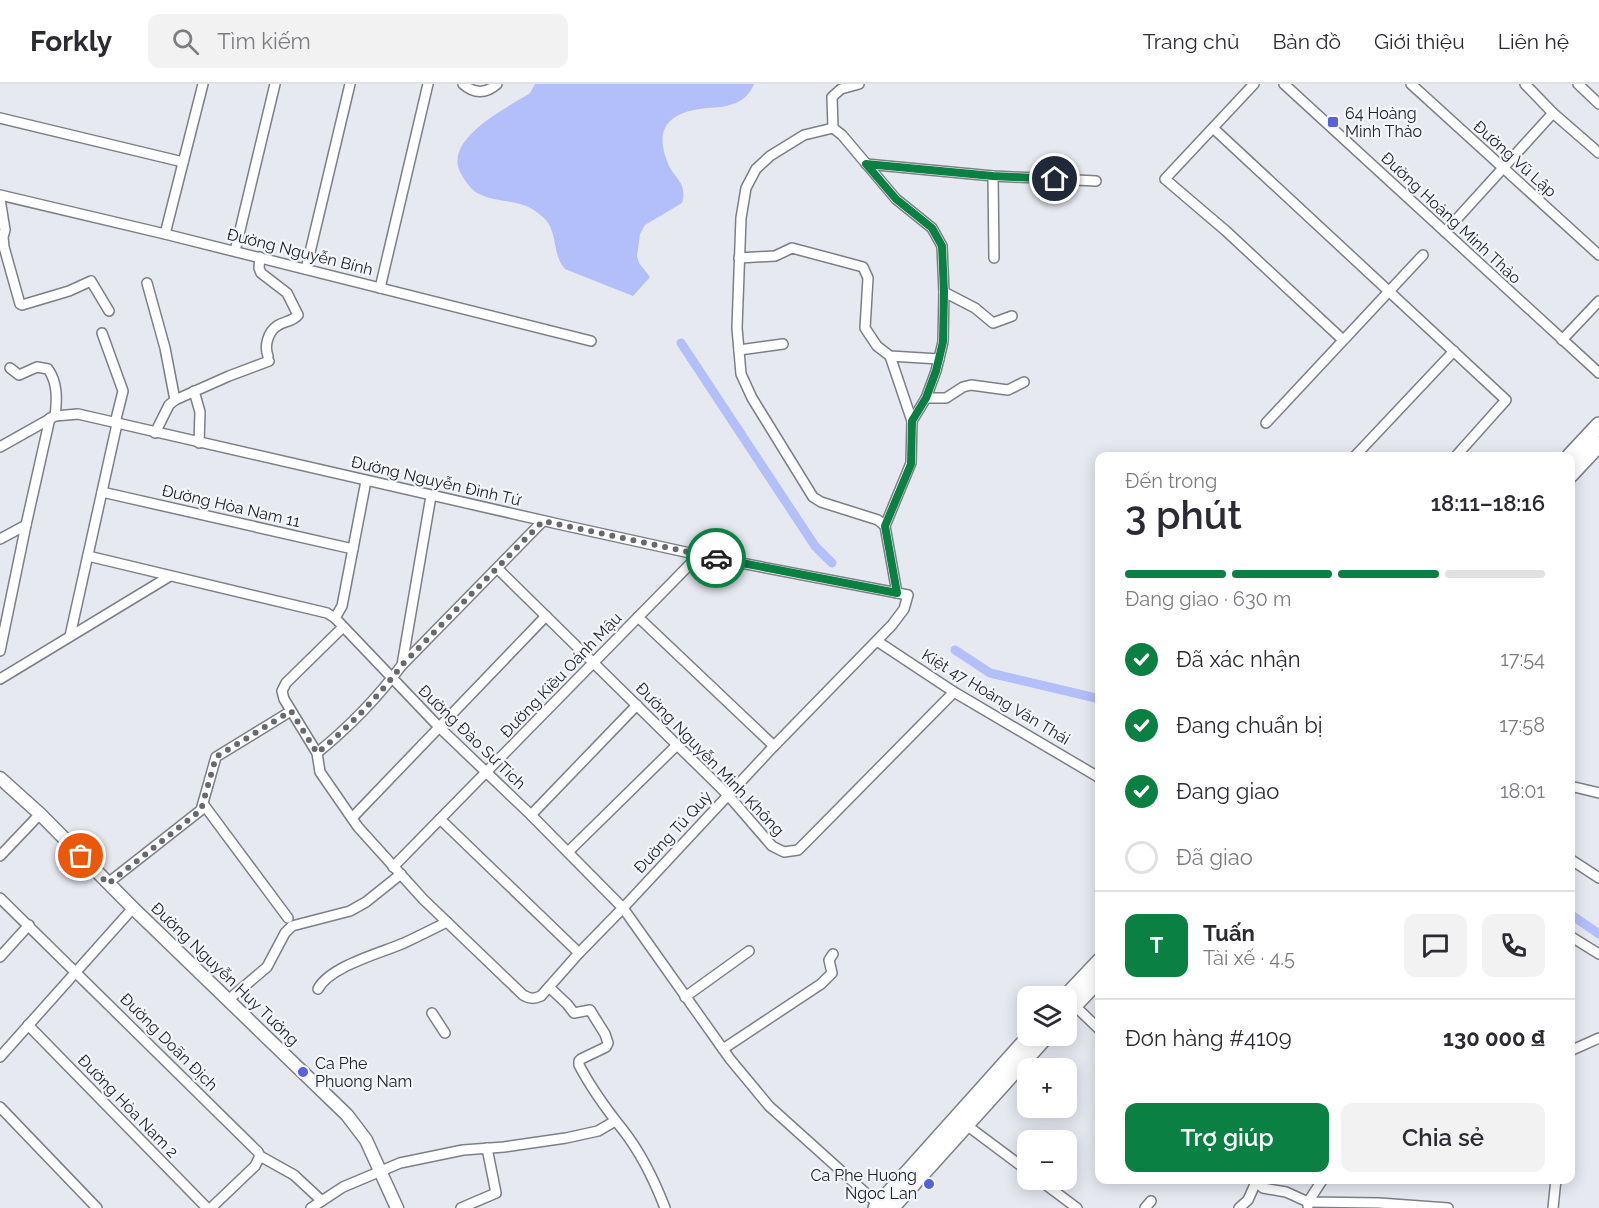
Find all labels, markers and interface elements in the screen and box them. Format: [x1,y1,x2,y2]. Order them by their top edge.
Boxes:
search box [148,14,568,68]
text: Forkly [30,25,112,58]
icon: search [169,25,202,58]
text: Tìm kiếm [217,28,311,54]
text: Trang chủ [1143,29,1239,54]
text: Bản đồ [1272,29,1341,54]
text: Giới thiệu [1374,29,1465,54]
text: Liên hệ [1498,29,1569,54]
place label: 64 Hoàng Minh Thảo [1345,104,1422,141]
marker: 64 Hoàng Minh Thảo [1326,115,1340,129]
street label: Đường Vũ Lập [1470,117,1560,201]
street label: Đường Hoàng Minh Thảo [1377,148,1525,288]
pin [1029,153,1080,204]
icon: home [1038,162,1071,195]
street label: Đường Nguyễn Bính [225,225,375,279]
street label: Đường Nguyễn Đình Tứ [349,452,523,510]
text: Đến trong [1125,469,1217,493]
street label: Đường Hòa Nam 11 [160,481,302,531]
text: 18:11–18:16 [1431,490,1545,516]
text: 3 phút [1125,492,1242,538]
courier [686,528,746,588]
icon: car [700,542,733,575]
text: Đang giao · 630 m [1125,587,1291,611]
street label: Đường Kiều Oánh Mậu [496,609,626,741]
icon: check [1125,643,1158,676]
street label: Kiệt 47 Hoàng Văn Thái [918,645,1074,749]
text: Đã xác nhận [1176,646,1301,672]
text: 17:54 [1500,647,1545,671]
street label: Đường Nguyễn Minh Không [632,678,788,840]
street label: Đường Đào Sư Tích [414,681,530,793]
icon: check [1125,709,1158,742]
text: Đang chuẩn bị [1176,712,1323,738]
text: 17:58 [1499,713,1545,737]
icon: check [1125,775,1158,808]
text: Đang giao [1176,778,1279,804]
text: 18:01 [1500,779,1545,803]
street label: Đường Tú Quỳ [630,787,716,877]
pin [55,830,106,881]
icon: bag [64,839,97,872]
text: Đã giao [1176,844,1253,870]
street label: Đường Nguyễn Huy Tưởng [147,898,303,1050]
button: chat [1404,914,1467,977]
button: phone [1482,914,1545,977]
text: Tuấn [1203,920,1255,946]
text: T [1150,932,1163,958]
text: Tài xế · 4.5 [1203,946,1295,970]
map controls [1017,986,1077,1190]
button: layers [1017,986,1077,1046]
street label: Đường Doãn Địch [116,989,222,1095]
text: Đơn hàng #4109 [1125,1025,1292,1051]
text: 130 000 ₫ [1443,1025,1545,1051]
street label: Đường Hòa Nam 2 [74,1050,182,1162]
place label: Ca Phe Phuong Nam [315,1054,412,1091]
button: + [1017,1058,1077,1118]
marker: Ca Phe Phuong Nam [296,1065,310,1079]
button: Trợ giúp [1125,1103,1329,1172]
button: Chia sẻ [1341,1103,1545,1172]
button: − [1017,1130,1077,1190]
place label: Ca Phe Huong Ngoc Lan [810,1166,917,1203]
marker: Ca Phe Huong Ngoc Lan [922,1177,936,1191]

